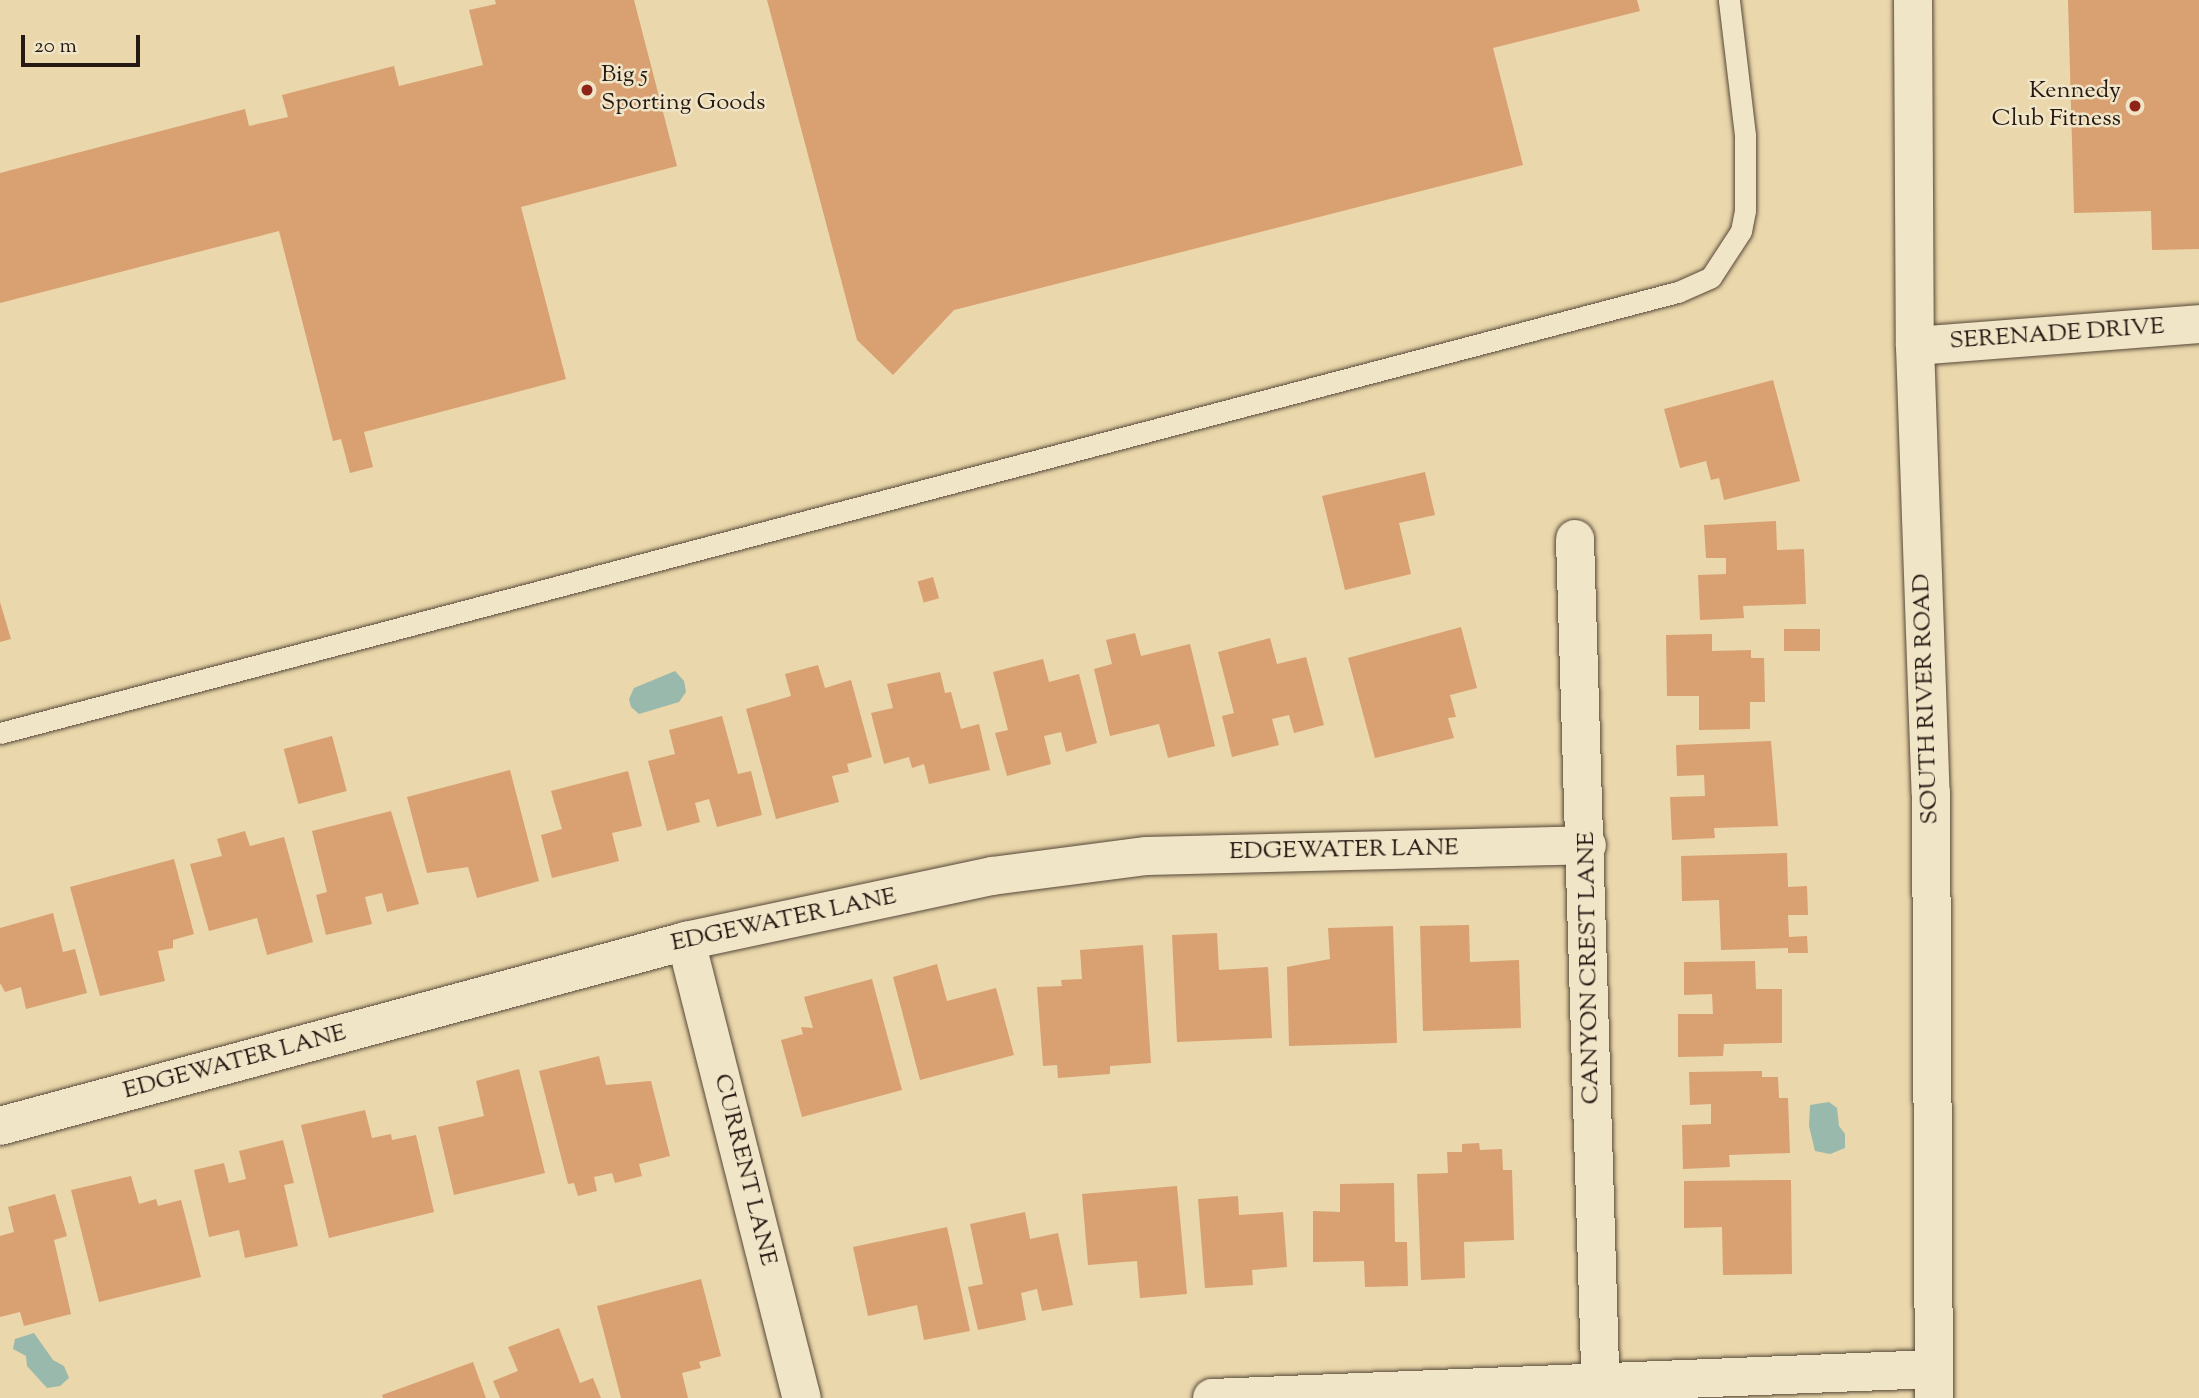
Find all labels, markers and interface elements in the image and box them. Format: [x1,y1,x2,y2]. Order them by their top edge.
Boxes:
scale bar [24,21,144,65]
text: 20 m [34,32,77,62]
place label: Big 5 Sporting Goods [601,62,765,118]
place label: Kennedy Club Fitness [1992,78,2121,134]
marker: Big 5 Sporting Goods [579,82,595,98]
marker: Kennedy Club Fitness [2127,98,2143,114]
street label: SERENADE DRIVE [1949,313,2165,357]
street label: SOUTH RIVER ROAD [1908,573,1946,825]
street label: CANYON CREST LANE [1573,831,1607,1105]
street label: EDGEWATER LANE [1229,835,1459,867]
street label: EDGEWATER LANE [669,883,899,959]
street label: EDGEWATER LANE [120,1019,350,1107]
street label: CURRENT LANE [706,1071,782,1269]

